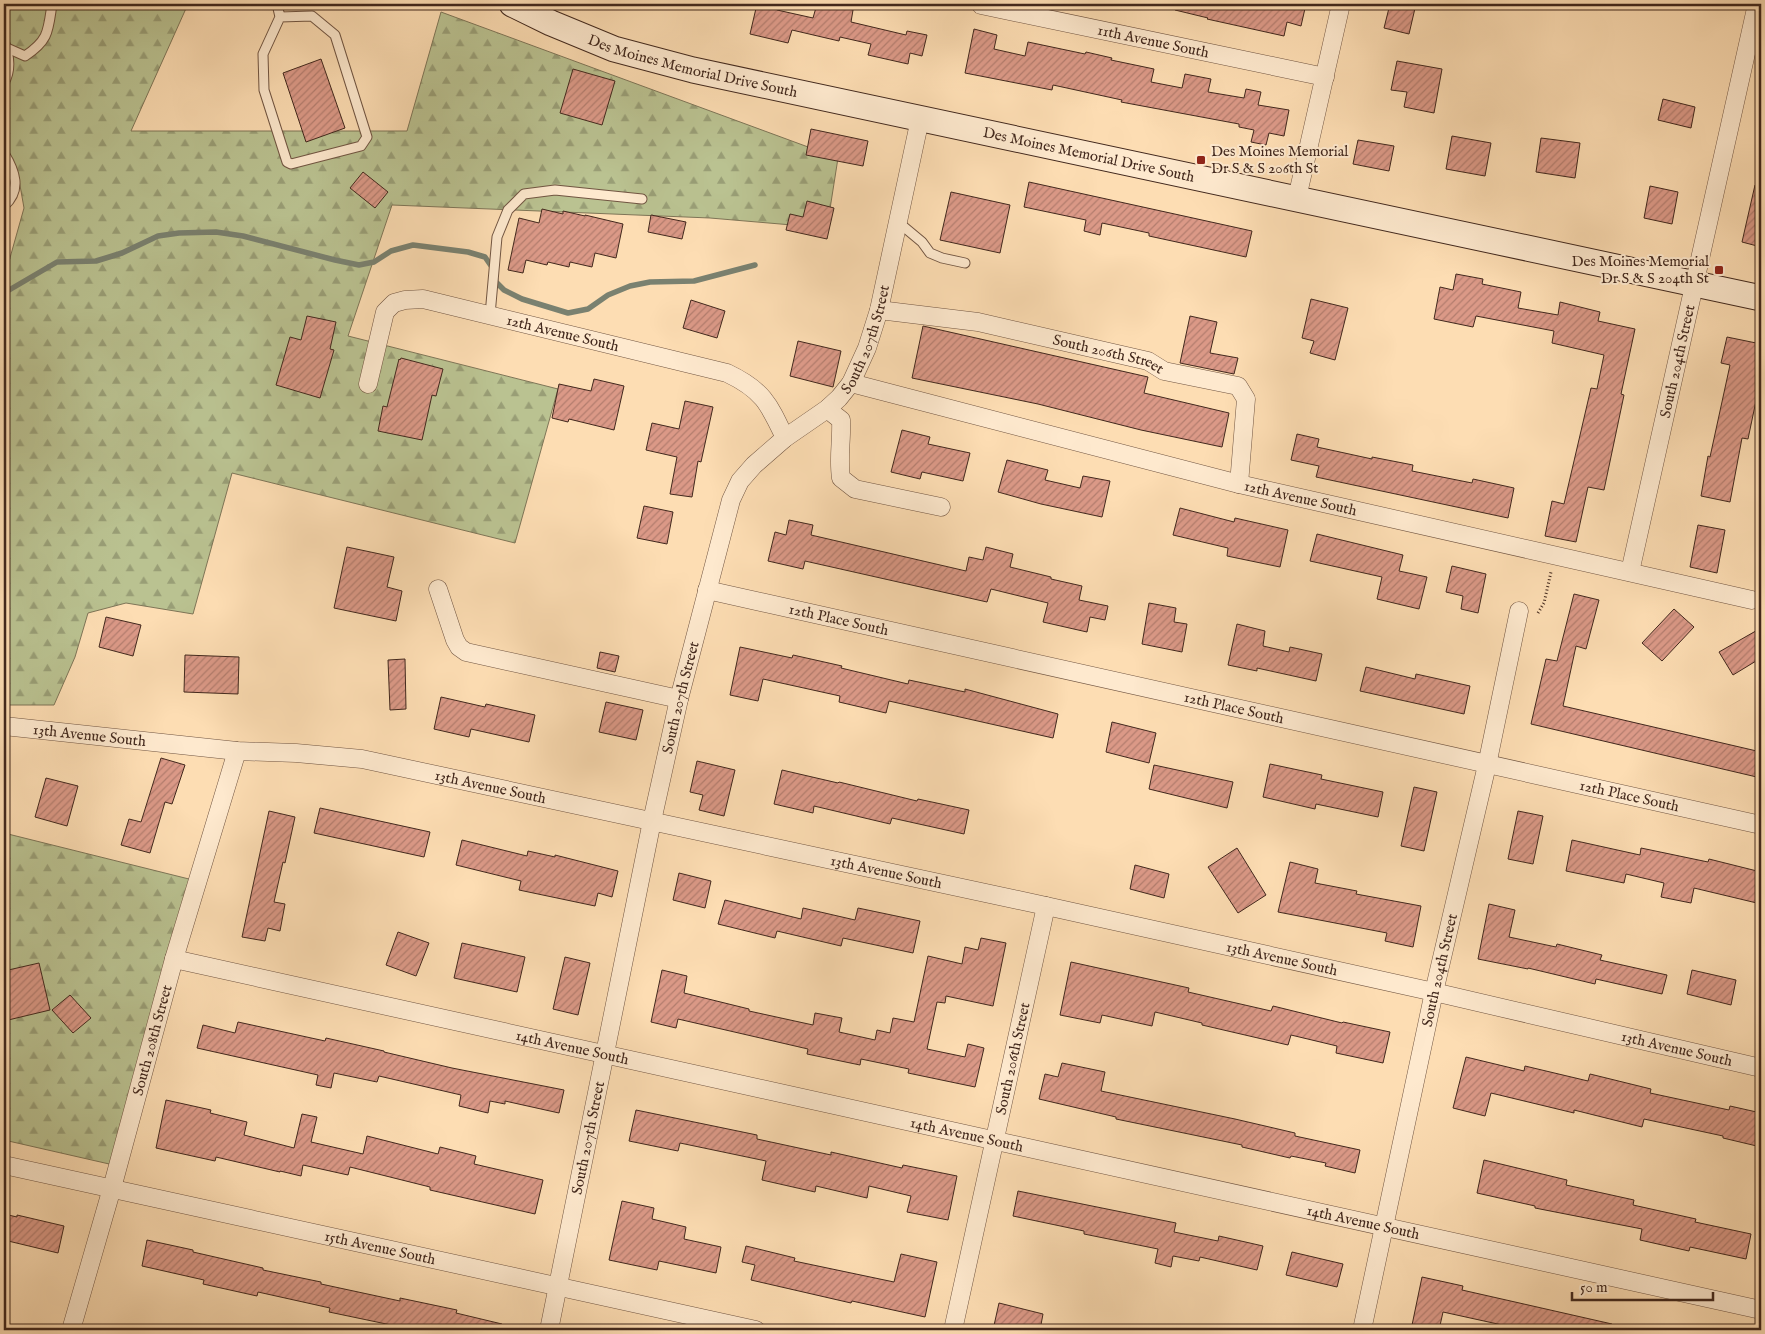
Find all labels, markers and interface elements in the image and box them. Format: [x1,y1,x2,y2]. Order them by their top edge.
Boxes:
street label: 11th Avenue South [1096,21,1211,62]
street label: Des Moines Memorial Drive South [585,30,799,102]
street label: Des Moines Memorial Drive South [981,123,1196,187]
place label: Des Moines Memorial Dr S & S 206th St [1211,142,1349,178]
marker: Des Moines Memorial Dr S & S 206th St [1195,154,1207,166]
place label: Des Moines Memorial Dr S & S 204th St [1572,252,1710,288]
marker: Des Moines Memorial Dr S & S 204th St [1713,264,1725,276]
street label: South 207th Street [837,283,894,398]
street label: South 204th Street [1656,303,1699,420]
street label: 12th Avenue South [505,311,621,356]
street label: South 206th Street [1051,330,1167,379]
street label: 12th Avenue South [1242,476,1359,520]
street label: 12th Place South [787,600,890,640]
street label: South 207th Street [658,639,704,756]
street label: 12th Place South [1182,688,1286,728]
street label: 13th Avenue South [32,720,147,751]
street label: 13th Avenue South [433,766,548,808]
street label: 12th Place South [1578,776,1681,816]
street label: 13th Avenue South [829,851,944,893]
street label: South 204th Street [1418,912,1462,1029]
street label: 13th Avenue South [1224,937,1339,980]
street label: South 208th Street [128,983,177,1098]
street label: South 206th Street [992,1001,1035,1116]
street label: 14th Avenue South [514,1026,631,1069]
street label: 13th Avenue South [1619,1027,1734,1071]
street label: South 207th Street [568,1080,609,1196]
street label: 14th Avenue South [908,1113,1025,1157]
street label: 14th Avenue South [1305,1201,1421,1244]
street label: 15th Avenue South [323,1227,437,1269]
scale bar [1572,1269,1714,1301]
text: 50 m [1580,1278,1608,1297]

